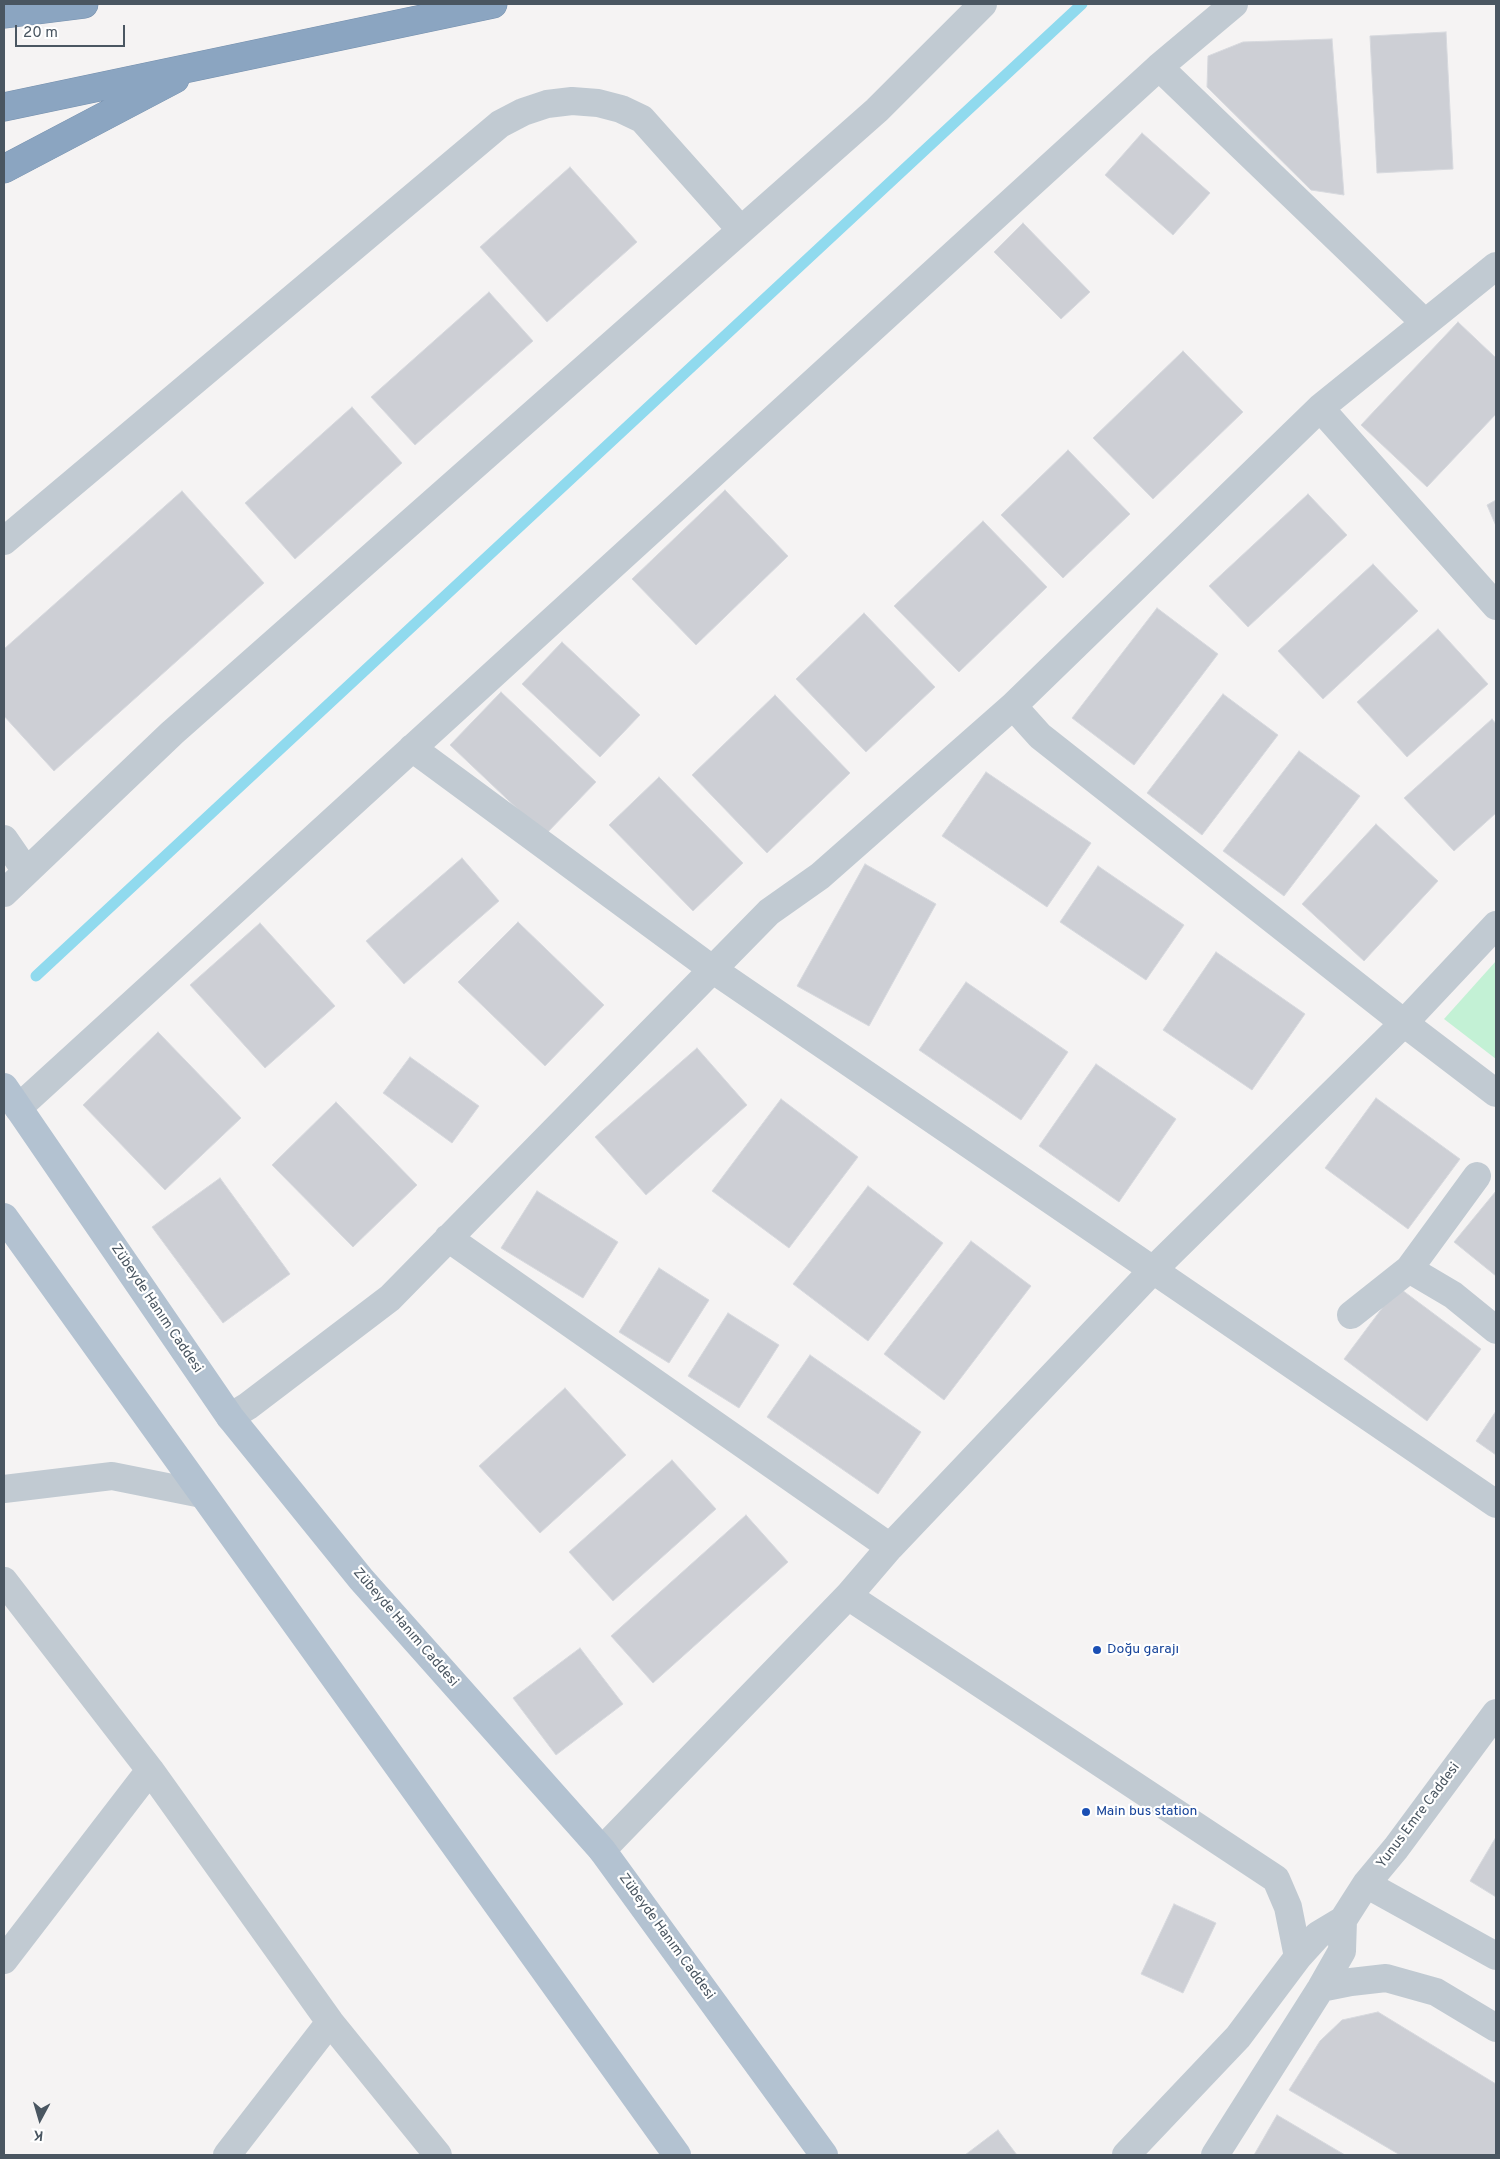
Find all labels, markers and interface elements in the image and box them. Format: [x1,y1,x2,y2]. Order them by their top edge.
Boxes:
scale bar [18,15,128,47]
text: 20 m [23,24,58,43]
street label: Zübeyde Hanım Caddesi [107,1241,205,1377]
street label: Zübeyde Hanım Caddesi [349,1565,461,1691]
place label: Doğu garajı [1107,1642,1179,1658]
marker: Doğu garajı [1091,1644,1103,1656]
street label: Yunus Emre Caddesi [1374,1760,1464,1872]
place label: Main bus station [1096,1804,1197,1820]
marker: Main bus station [1080,1806,1092,1818]
street label: Zübeyde Hanım Caddesi [615,1871,717,2003]
north arrow [15,2094,65,2144]
text: K [33,2125,44,2143]

